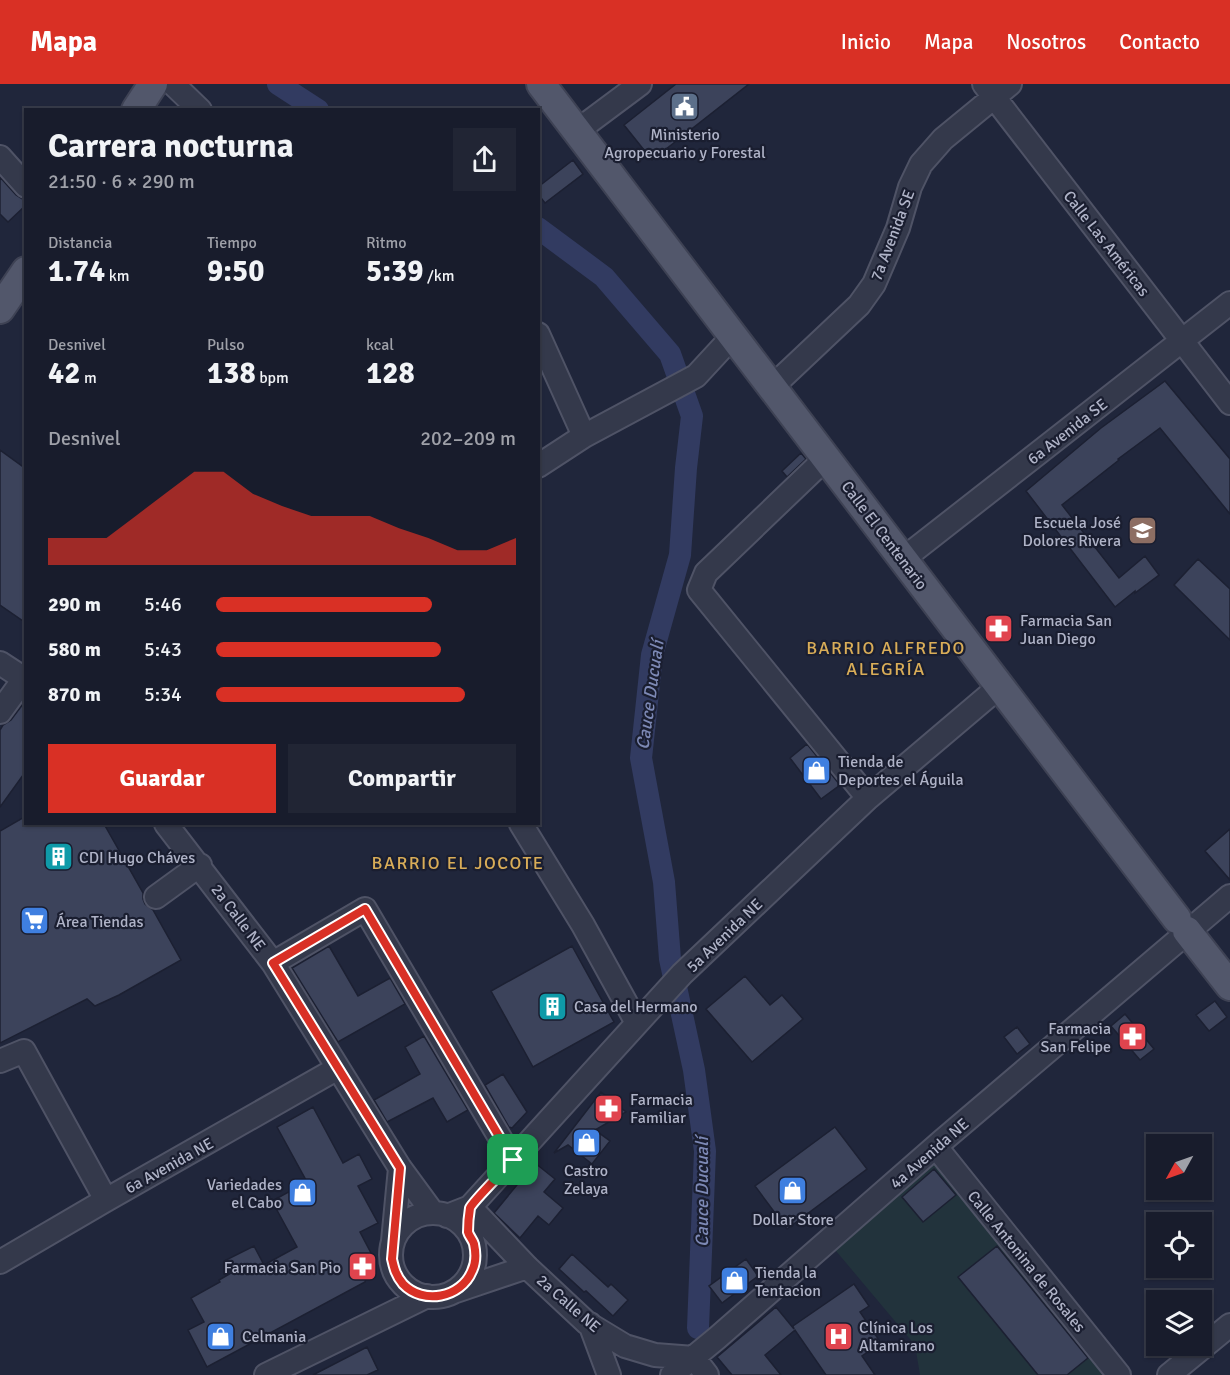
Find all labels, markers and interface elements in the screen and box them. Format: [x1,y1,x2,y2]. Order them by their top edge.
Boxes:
text: Mapa [30,25,97,59]
text: Inicio [841,29,891,55]
text: Mapa [924,29,973,55]
text: Nosotros [1006,29,1086,55]
text: Contacto [1119,29,1200,55]
public building icon: Ministerio Agropecuario y Forestal [669,90,701,122]
place label: Ministerio Agropecuario y Forestal [604,125,766,163]
text: Carrera nocturna [48,126,294,167]
button: share [453,128,516,191]
text: 21:50 · 6 × 290 m [48,169,195,194]
street label: 7a Avenida SE [866,187,919,284]
street label: Calle Las Américas [1059,187,1154,301]
text: Distancia [48,233,112,253]
text: Tiempo [207,233,257,253]
text: Ritmo [366,233,407,253]
text: 1.74 [48,253,105,290]
text: 9:50 [207,253,264,290]
text: 5:39 [366,253,423,290]
text: km [105,266,130,286]
text: /km [423,266,455,286]
text: Desnivel [48,335,106,355]
text: Pulso [207,335,245,355]
text: kcal [366,335,394,355]
text: 42 [48,355,80,392]
text: 138 [207,355,256,392]
text: 128 [366,355,415,392]
text: m [80,368,97,388]
text: bpm [256,368,289,388]
street label: 6a Avenida SE [1024,394,1112,469]
text: Desnivel [48,426,121,451]
text: 202–209 m [420,426,516,451]
street label: Calle El Centenario [837,477,932,594]
place label: Escuela José Dolores Rivera [1023,513,1121,551]
school or university icon: Escuela José Dolores Rivera [1126,515,1158,547]
text: 290 m [48,592,101,617]
text: 5:46 [144,592,182,617]
place label: Farmacia San Juan Diego [1020,611,1112,649]
pharmacy icon: Farmacia San Juan Diego [983,613,1015,645]
water label: Cauce Ducualí [631,636,669,751]
text: 580 m [48,637,101,662]
text: 5:43 [144,637,182,662]
district label: BARRIO ALFREDO ALEGRÍA [806,637,966,680]
text: 870 m [48,682,101,707]
text: 5:34 [144,682,182,707]
button: Guardar [48,744,276,813]
button: Compartir [288,744,516,813]
place label: Tienda de Deportes el Águila [838,752,964,790]
shop icon: Tienda de Deportes el Águila [801,754,833,786]
building icon: CDI Hugo Cháves [42,841,74,873]
place label: CDI Hugo Cháves [79,848,195,868]
district label: BARRIO EL JOCOTE [372,852,544,874]
street label: 2a Calle NE [207,880,270,955]
street label: 5a Avenida NE [683,894,767,977]
supermarket icon: Área Tiendas [19,905,51,937]
place label: Área Tiendas [56,912,144,932]
building icon: Casa del Hermano [537,990,569,1022]
place label: Casa del Hermano [574,997,698,1017]
place label: Farmacia San Felipe [1040,1019,1111,1057]
pharmacy icon: Farmacia San Felipe [1116,1021,1148,1053]
place label: Farmacia Familiar [630,1090,693,1128]
pharmacy icon: Farmacia Familiar [593,1092,625,1124]
street label: 4a Avenida NE [886,1114,973,1193]
shop icon: Castro Zelaya [570,1126,602,1158]
street label: 6a Avenida NE [122,1133,217,1198]
pin [487,1134,538,1185]
water label: Cauce Ducualí [691,1134,713,1247]
north arrow [1146,1134,1212,1200]
map controls [1146,1134,1212,1356]
icon: arrive [496,1143,529,1176]
place label: Castro Zelaya [564,1161,608,1199]
place label: Variedades el Cabo [207,1175,282,1213]
shop icon: Dollar Store [777,1175,809,1207]
shop icon: Variedades el Cabo [287,1177,319,1209]
street label: Calle Antonina de Rosales [963,1187,1089,1336]
place label: Dollar Store [752,1210,834,1230]
button: locate [1146,1212,1212,1278]
pharmacy icon: Farmacia San Pio [346,1251,378,1283]
place label: Farmacia San Pio [224,1258,341,1278]
place label: Tienda la Tentacion [755,1263,821,1301]
shop icon: Tienda la Tentacion [718,1265,750,1297]
street label: 2a Calle NE [532,1270,605,1337]
button: layers [1146,1290,1212,1356]
place label: Clínica Los Altamirano [859,1318,935,1356]
shop icon: Celmania [205,1320,237,1352]
hospital icon: Clínica Los Altamirano [822,1320,854,1352]
place label: Celmania [242,1327,306,1347]

